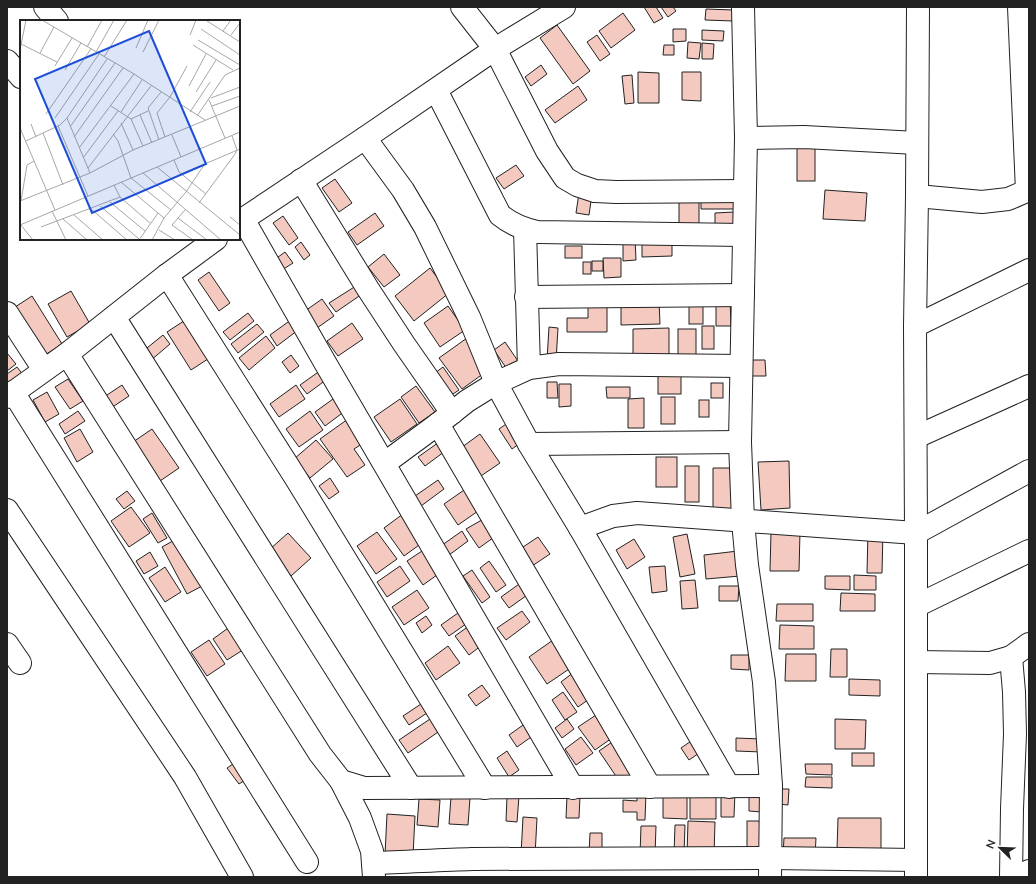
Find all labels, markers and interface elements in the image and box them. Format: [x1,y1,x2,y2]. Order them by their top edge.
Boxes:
inset map [20,20,240,240]
north arrow [980,828,1020,868]
text: N [983,838,999,851]

